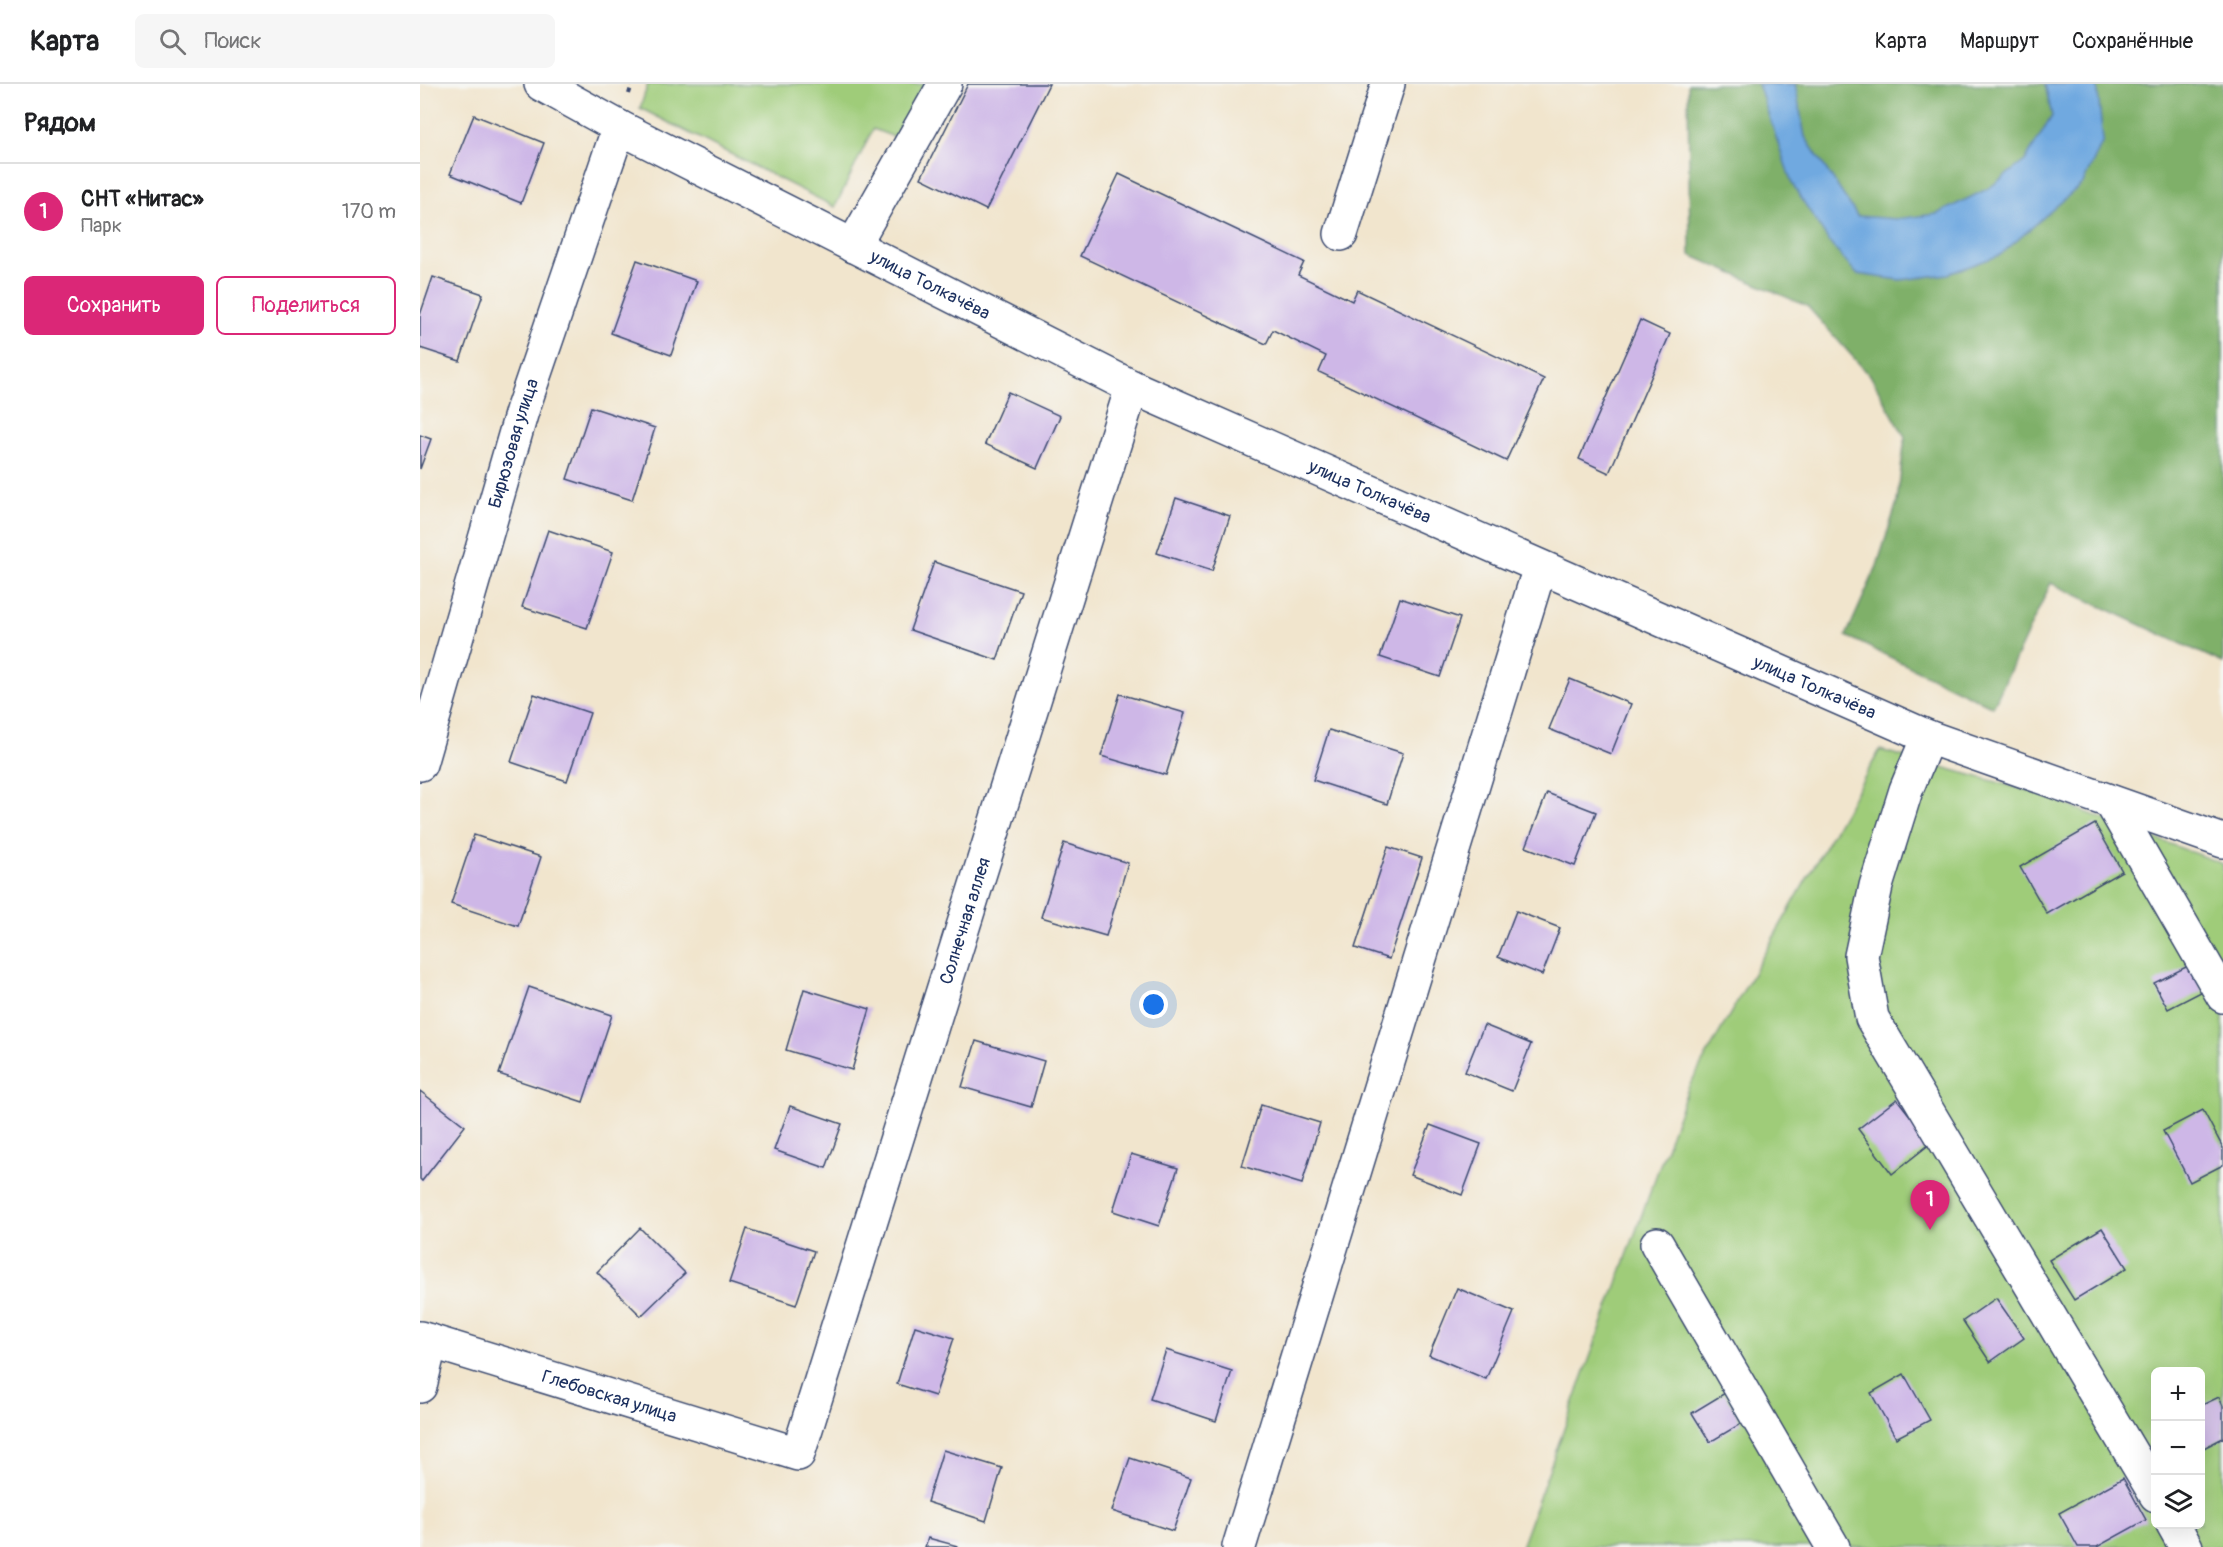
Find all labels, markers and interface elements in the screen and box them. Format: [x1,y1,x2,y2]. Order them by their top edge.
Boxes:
search box [135,14,555,68]
text: Карта [30,24,99,59]
icon: search [156,25,189,58]
text: Поиск [204,27,262,55]
text: Карта [1875,28,1927,55]
text: Маршрут [1960,28,2039,55]
text: Сохранённые [2072,28,2193,55]
text: Рядом [24,107,96,139]
text: СНТ «Нитас» [81,185,204,213]
text: 1 [40,199,47,224]
text: 170 m [342,199,396,224]
text: Парк [81,213,122,238]
street label: улица Толкачёва [865,245,994,325]
button: Сохранить [24,276,204,335]
button: Поделиться [216,276,396,335]
street label: Бирюзовая улица [484,376,544,511]
street label: улица Толкачёва [1304,455,1435,529]
street label: улица Толкачёва [1749,650,1879,725]
street label: Солнечная аллея [935,855,996,987]
your location [1139,990,1168,1019]
pin: 1 [1910,1180,1950,1230]
street label: Глебовская улица [539,1365,679,1428]
map controls [2151,1367,2205,1529]
button: + [2151,1367,2205,1421]
button: − [2151,1421,2205,1475]
button: layers [2151,1475,2205,1529]

